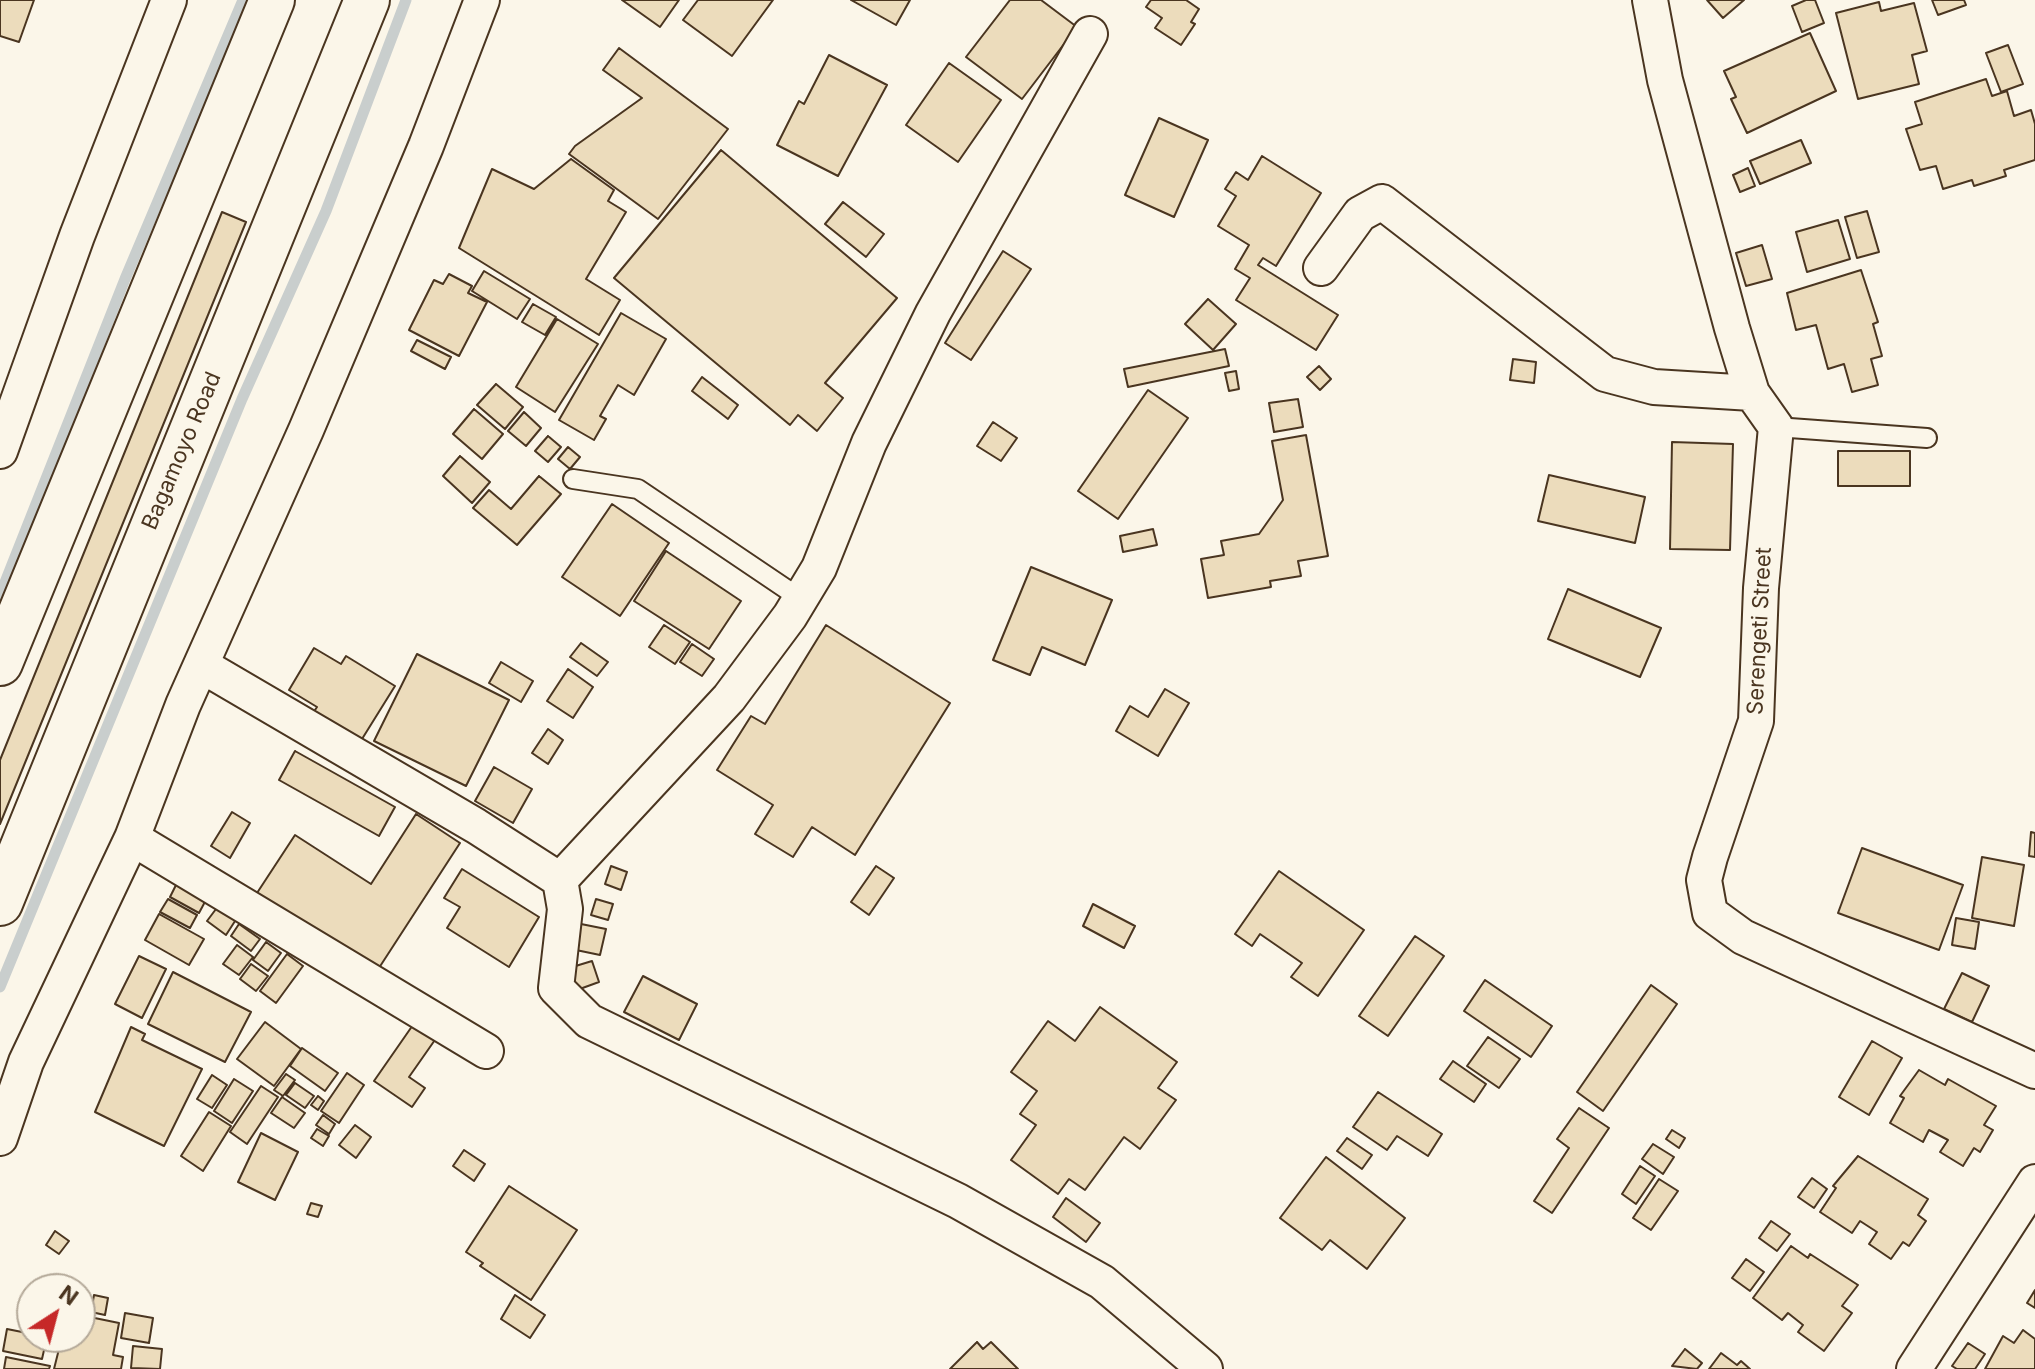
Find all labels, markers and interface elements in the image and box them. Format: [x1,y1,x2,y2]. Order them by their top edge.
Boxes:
street label: Bagamoyo Road [137,368,227,534]
street label: Serengeti Street [1742,547,1778,715]
north arrow [16,1273,96,1353]
text: N [55,1280,83,1311]

